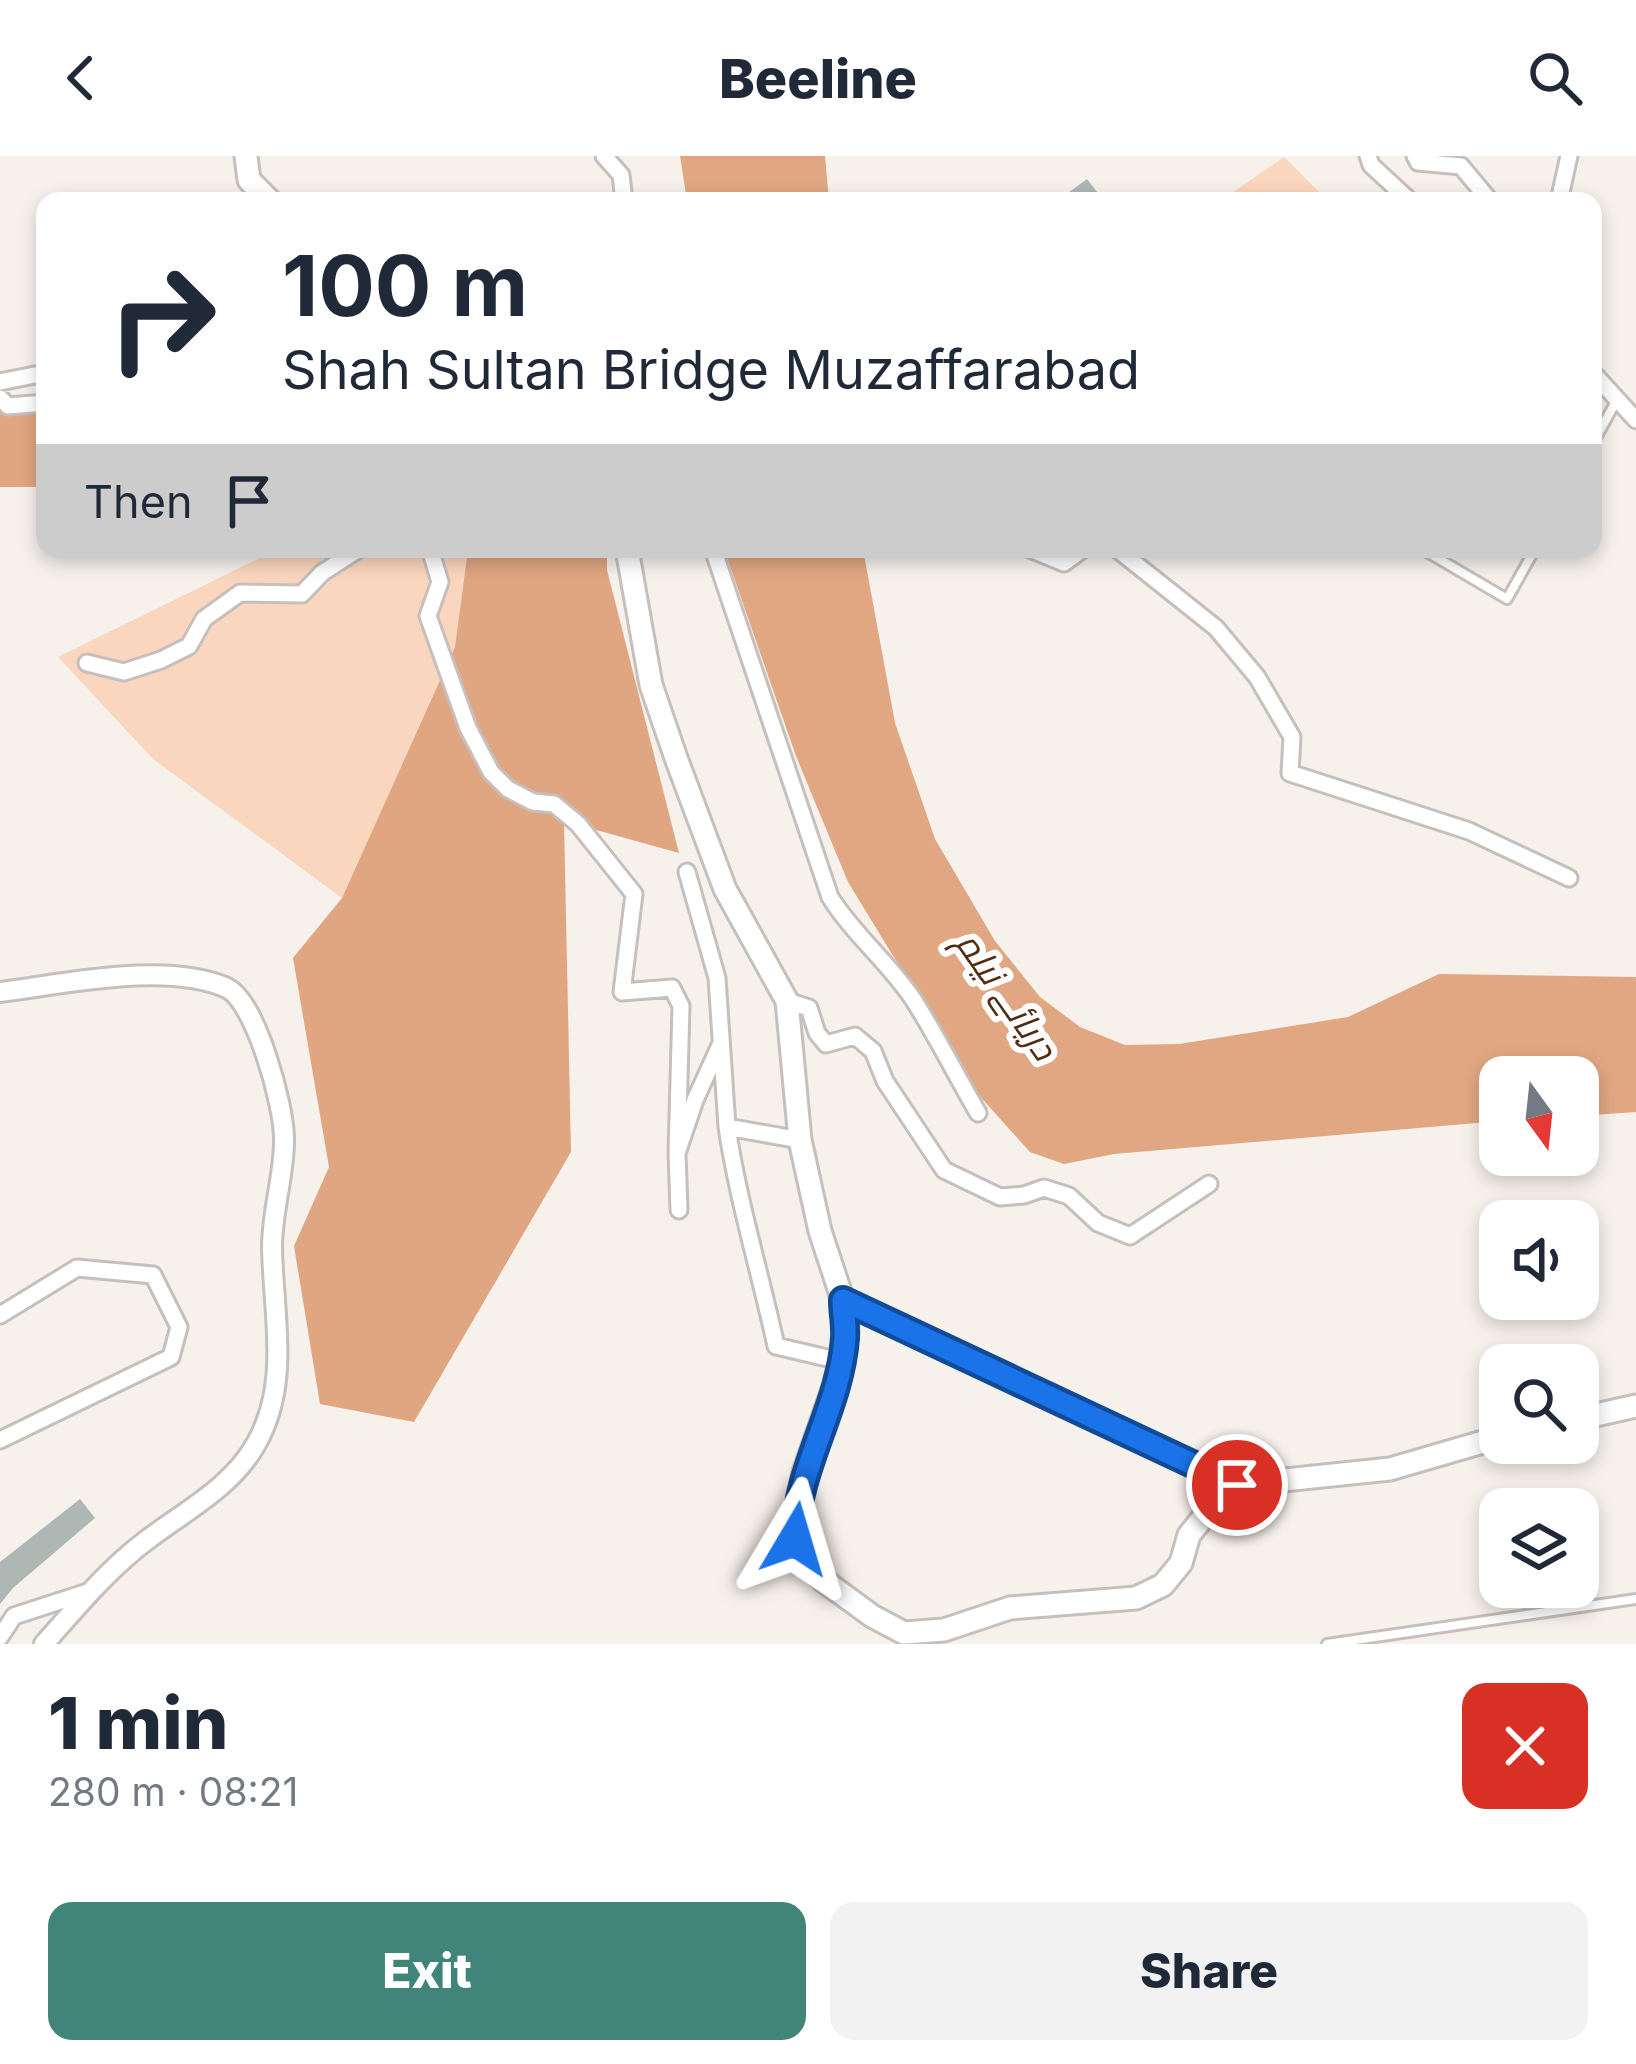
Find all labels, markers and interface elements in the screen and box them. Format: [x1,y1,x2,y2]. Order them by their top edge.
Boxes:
icon: back [48,45,114,111]
icon: search [1522,45,1588,111]
text: Beeline [719,46,917,111]
text: 100 m [282,235,528,336]
icon: right [84,240,240,396]
text: Shah Sultan Bridge Muzaffarabad [282,337,1140,402]
icon: arrive [216,468,282,534]
text: Then [84,474,192,529]
water label: دریائے نیلم [944,921,1068,1071]
north arrow [1479,1056,1599,1176]
map controls [1479,1056,1599,1608]
button: sound [1479,1200,1599,1320]
button: search [1479,1344,1599,1464]
pin [1186,1434,1288,1536]
icon: arrive [1204,1452,1270,1518]
position arrow [732,1476,858,1602]
button: layers [1479,1488,1599,1608]
text: 1 min [48,1679,228,1766]
button: close [1462,1683,1588,1809]
text: 280 m · 08:21 [48,1768,298,1815]
button: Exit [48,1902,806,2040]
button: Share [830,1902,1588,2040]

